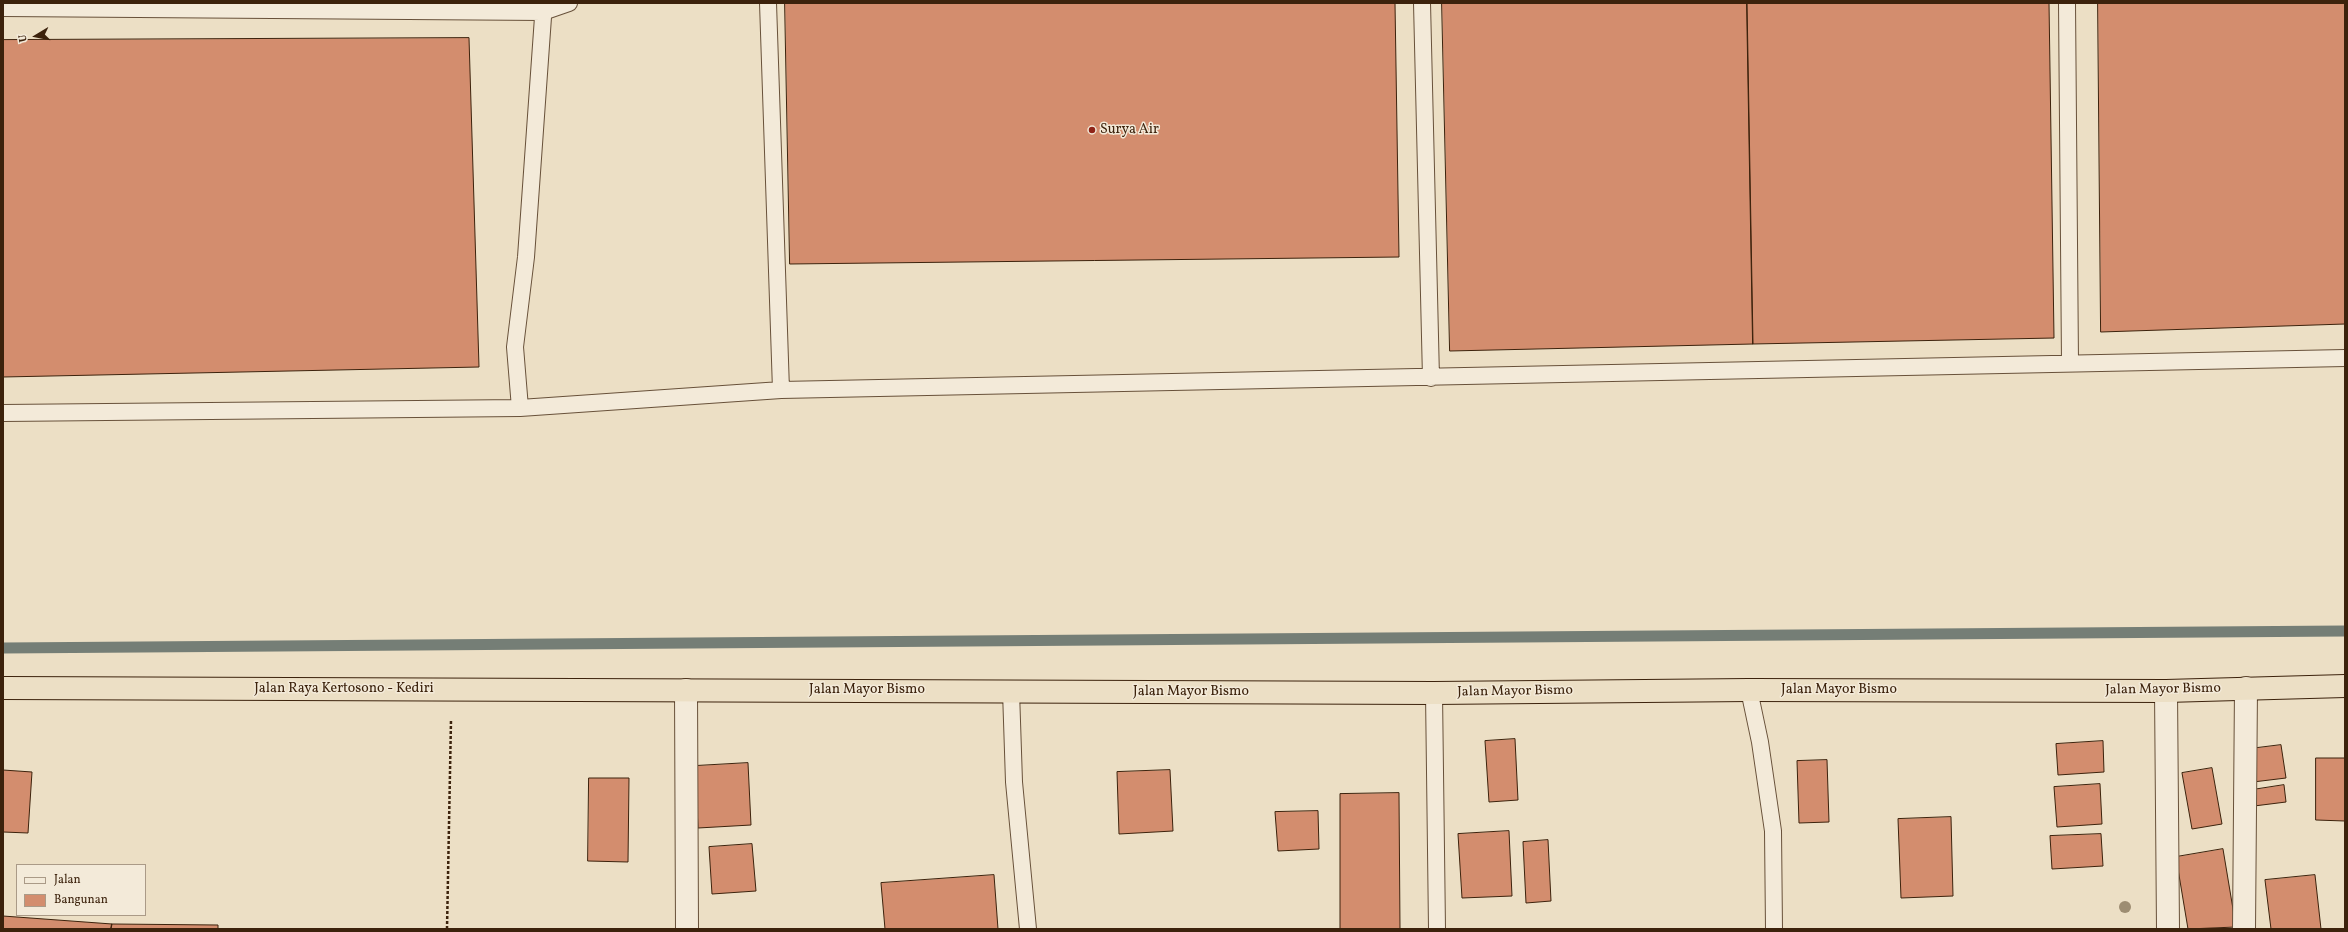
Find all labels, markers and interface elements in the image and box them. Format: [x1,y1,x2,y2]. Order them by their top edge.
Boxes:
north arrow [16,16,56,56]
text: U [16,33,32,43]
place label: Surya Air [1100,122,1159,138]
marker: Surya Air [1087,125,1097,135]
street label: Jalan Raya Kertosono - Kediri [254,681,434,697]
street label: Jalan Mayor Bismo [2105,681,2221,699]
street label: Jalan Mayor Bismo [809,682,925,698]
street label: Jalan Mayor Bismo [1781,682,1897,698]
street label: Jalan Mayor Bismo [1457,683,1573,701]
street label: Jalan Mayor Bismo [1133,684,1249,700]
legend [16,864,146,916]
text: Jalan [54,872,81,888]
text: Bangunan [54,892,108,908]

